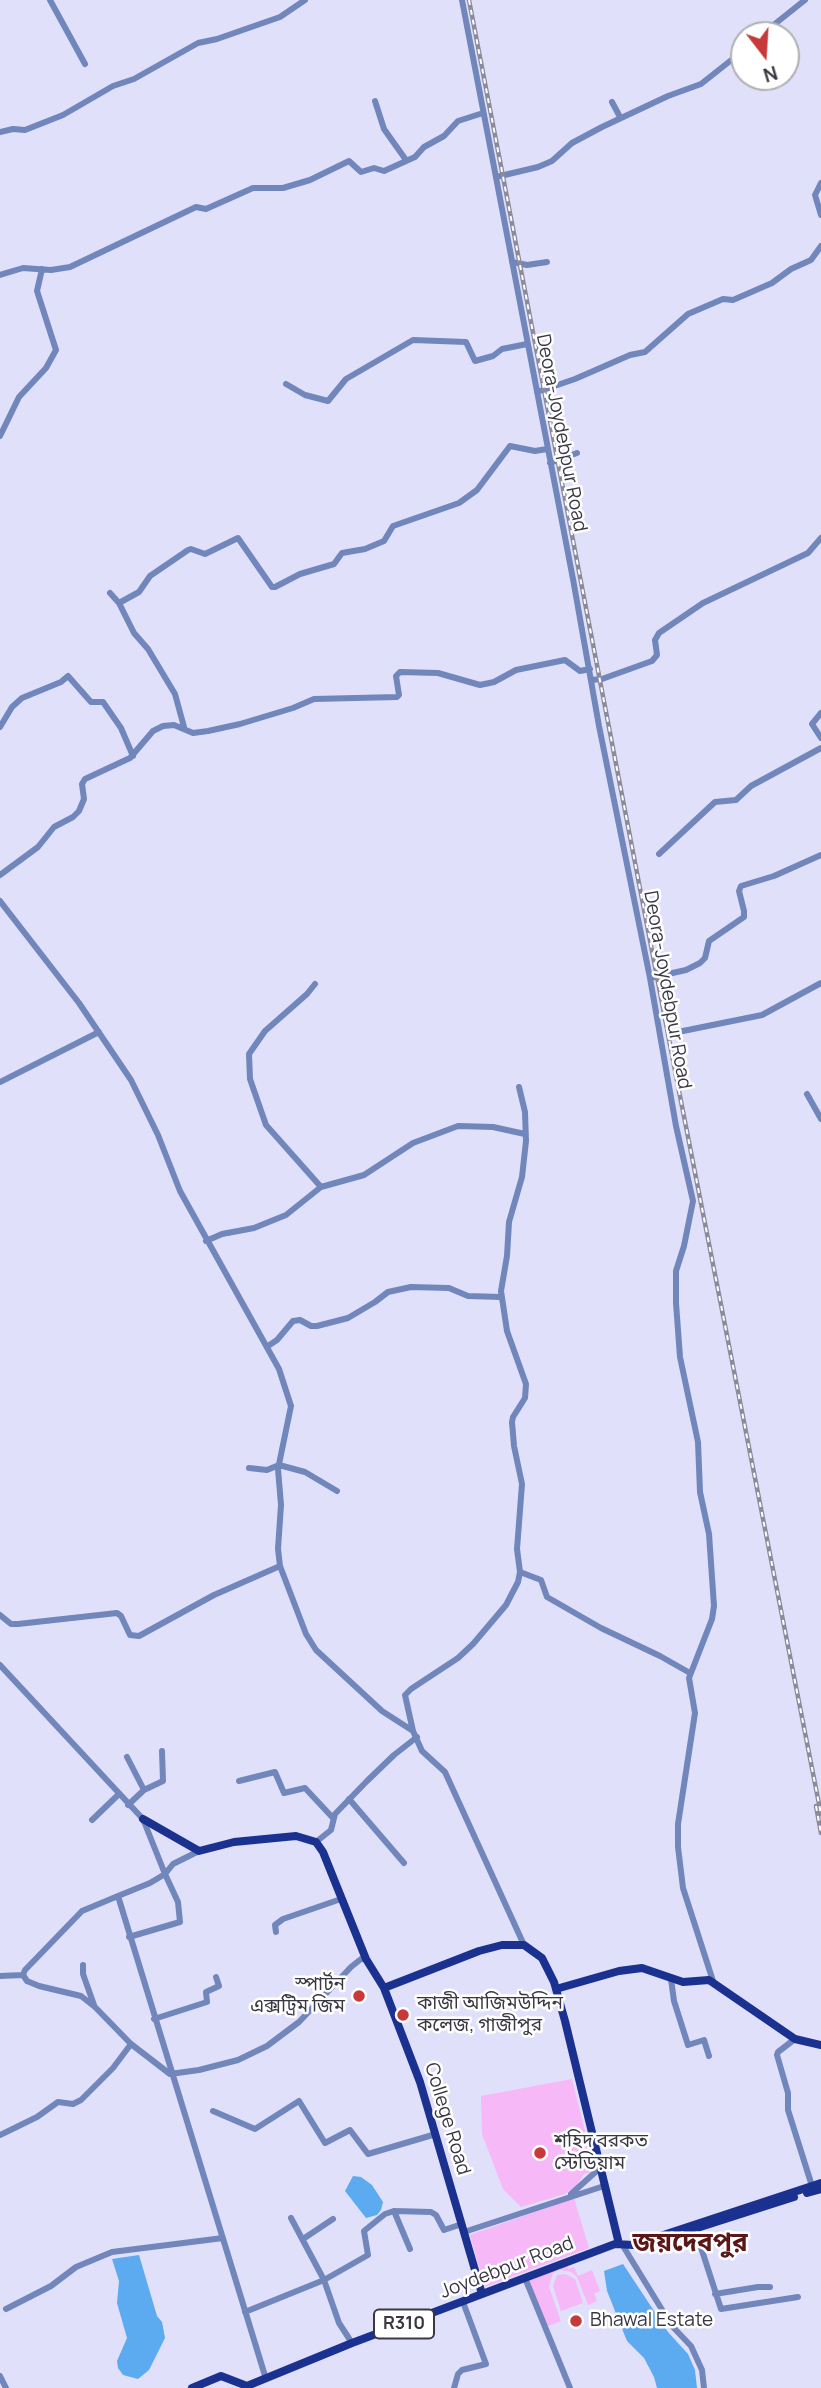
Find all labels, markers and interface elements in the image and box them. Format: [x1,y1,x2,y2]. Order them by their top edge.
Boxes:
north arrow [730,21,800,91]
text: N [760,60,781,89]
street label: Deora-Joydebpur Road [531,332,591,534]
street label: Deora-Joydebpur Road [638,889,696,1091]
place label: স্পার্টন এক্সট্রিম জিম [250,1974,345,2018]
marker: স্পার্টন এক্সট্রিম জিম [351,1988,367,2004]
place label: কাজী আজিমউদ্দিন কলেজ, গাজীপুর [417,1993,563,2037]
marker: কাজী আজিমউদ্দিন কলেজ, গাজীপুর [395,2007,411,2023]
street label: College Road [419,2060,475,2178]
place label: শহিদ বরকত স্টেডিয়াম [554,2131,648,2175]
marker: শহিদ বরকত স্টেডিয়াম [532,2145,548,2161]
district label: জয়দেবপুর [632,2228,748,2260]
street label: Joydebpur Road [437,2232,577,2304]
road number: R310 [374,2310,434,2338]
place label: Bhawal Estate [590,2310,713,2332]
marker: Bhawal Estate [568,2313,584,2329]

